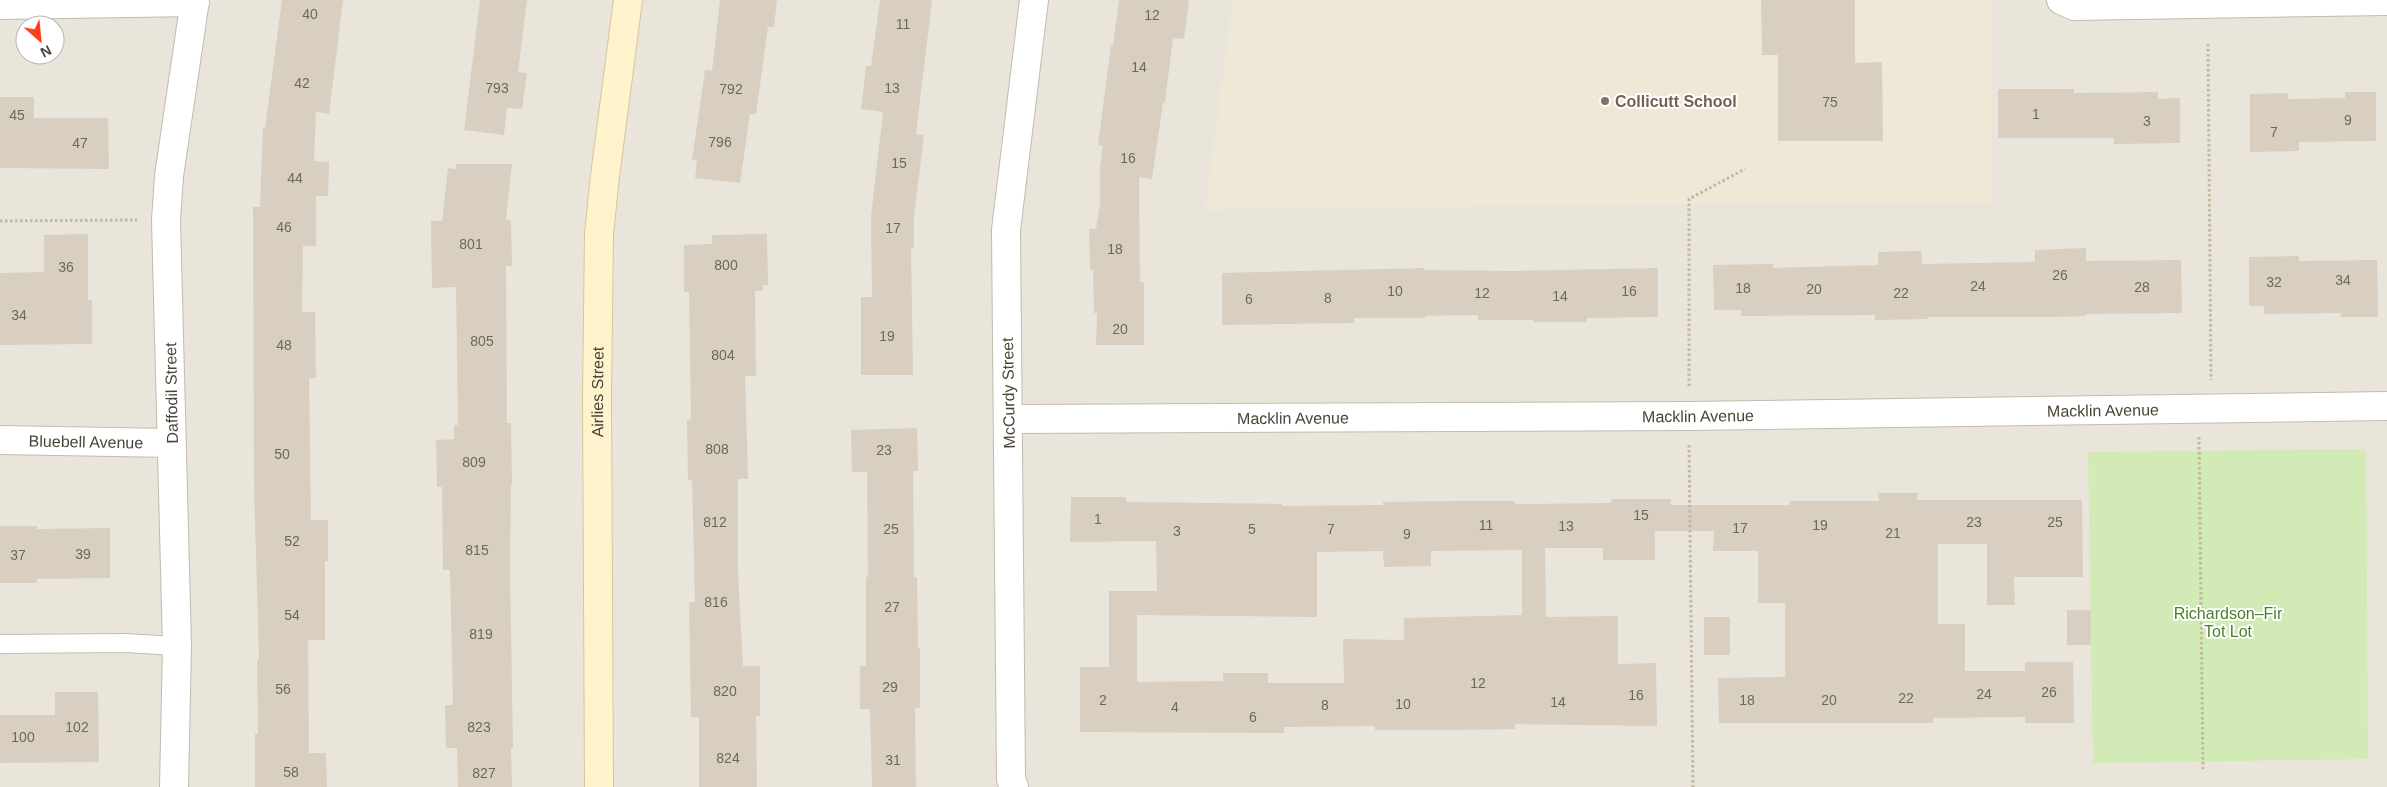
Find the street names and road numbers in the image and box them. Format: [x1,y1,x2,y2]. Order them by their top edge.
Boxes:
street label: McCurdy Street [999,337,1018,449]
street label: Daffodil Street [162,342,181,444]
street label: Airlies Street [589,346,607,437]
street label: Macklin Avenue [2047,401,2159,420]
street label: Macklin Avenue [1642,407,1754,425]
street label: Macklin Avenue [1237,409,1349,427]
street label: Bluebell Avenue [29,433,143,452]

